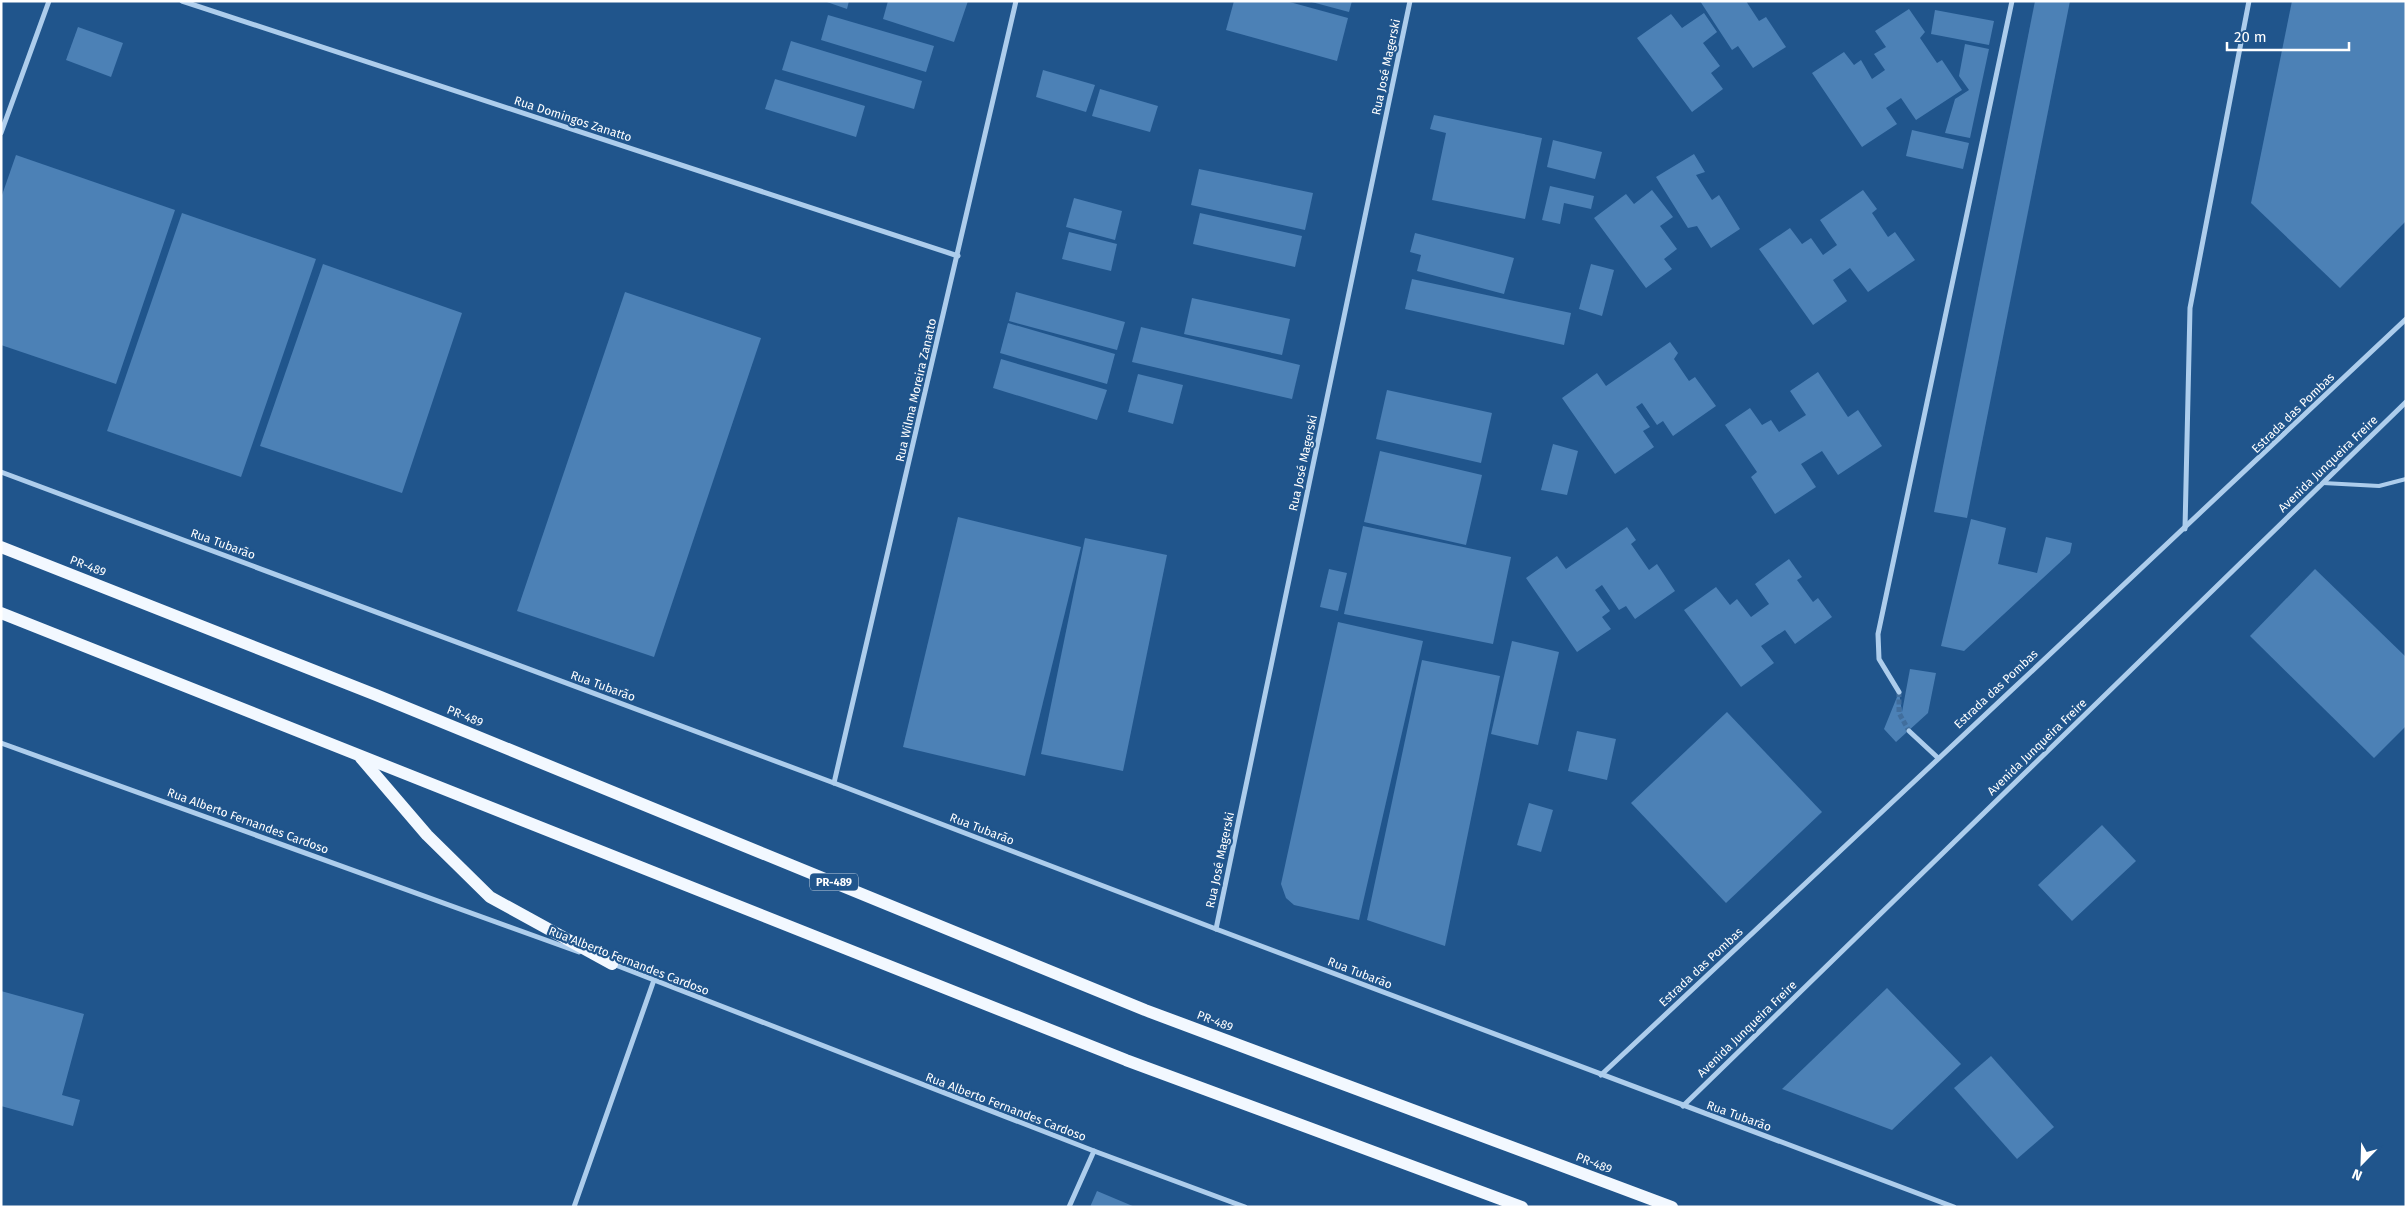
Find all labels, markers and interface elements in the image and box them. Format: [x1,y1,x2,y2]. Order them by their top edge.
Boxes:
street label: Rua José Magerski [1369,18,1403,116]
scale bar [2227,20,2350,52]
text: 20 m [2234,28,2267,46]
street label: Rua Domingos Zanatto [512,93,634,145]
street label: Rua Wilma Moreira Zanatto [893,317,939,463]
street label: Estrada das Pombas [2249,370,2337,456]
street label: Avenida Junqueira Freire [2275,413,2381,515]
street label: Rua José Magerski [1286,414,1320,512]
street label: Rua Tubarão [189,526,257,562]
street label: PR-489 [68,553,108,579]
street label: Estrada das Pombas [1951,646,2041,731]
street label: Rua Tubarão [569,668,637,704]
street label: Avenida Junqueira Freire [1984,696,2090,798]
street label: PR-489 [445,702,485,730]
street label: Rua Alberto Fernandes Cardoso [165,785,331,857]
street label: Rua Tubarão [948,810,1016,848]
street label: Rua José Magerski [1203,811,1237,909]
road number: PR-489 [810,874,858,890]
street label: Rua Alberto Fernandes Cardoso [547,924,711,998]
street label: Estrada das Pombas [1656,924,1746,1009]
street label: Rua Tubarão [1326,954,1394,992]
street label: Avenida Junqueira Freire [1694,978,1800,1080]
street label: PR-489 [1195,1008,1235,1034]
street label: Rua Alberto Fernandes Cardoso [924,1070,1088,1144]
street label: Rua Tubarão [1705,1098,1773,1134]
north arrow [2337,1138,2387,1188]
street label: PR-489 [1574,1150,1614,1176]
text: N [2350,1165,2365,1184]

